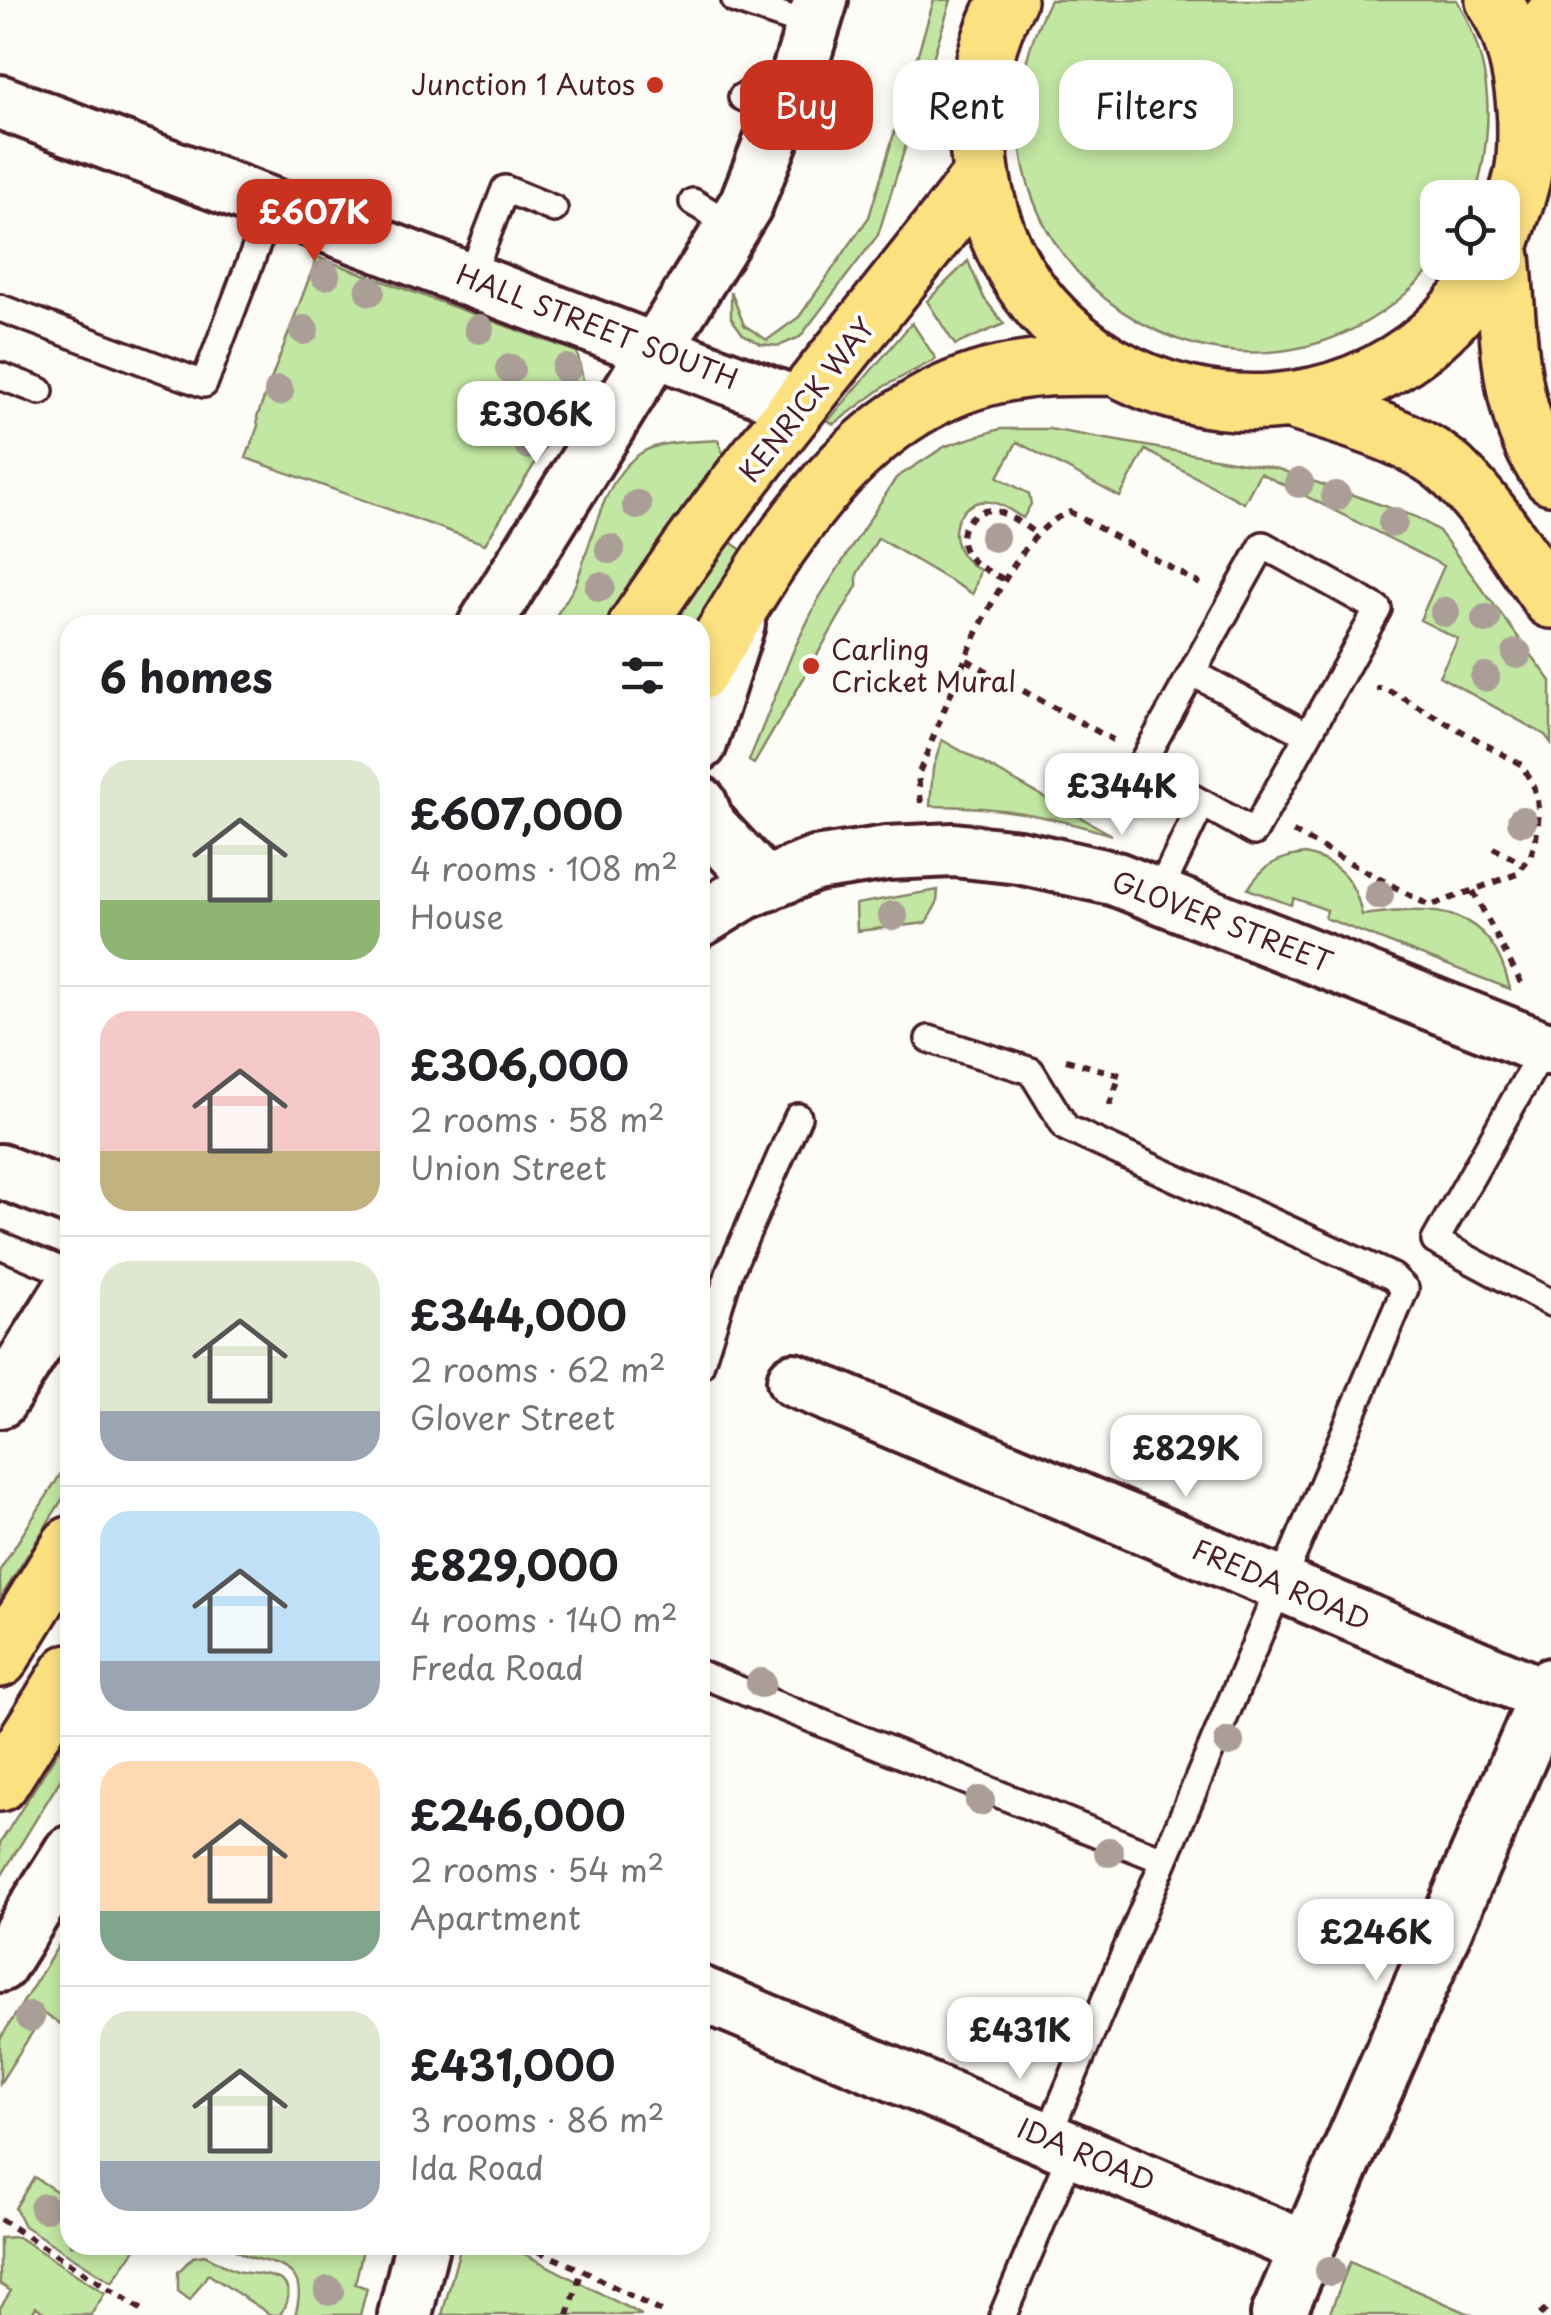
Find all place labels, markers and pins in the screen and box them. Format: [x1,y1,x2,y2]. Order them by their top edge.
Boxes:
place label: Junction 1 Autos [411,62,635,105]
marker: Junction 1 Autos [644,74,666,96]
pin: £607K [244,179,384,264]
pin: £306K [466,381,606,466]
place label: Carling Cricket Mural [831,627,1016,702]
marker: Carling Cricket Mural [800,655,822,677]
pin: £344K [1052,753,1192,838]
pin: £829K [1116,1415,1256,1500]
pin: £246K [1306,1899,1446,1984]
pin: £431K [950,1997,1090,2082]

